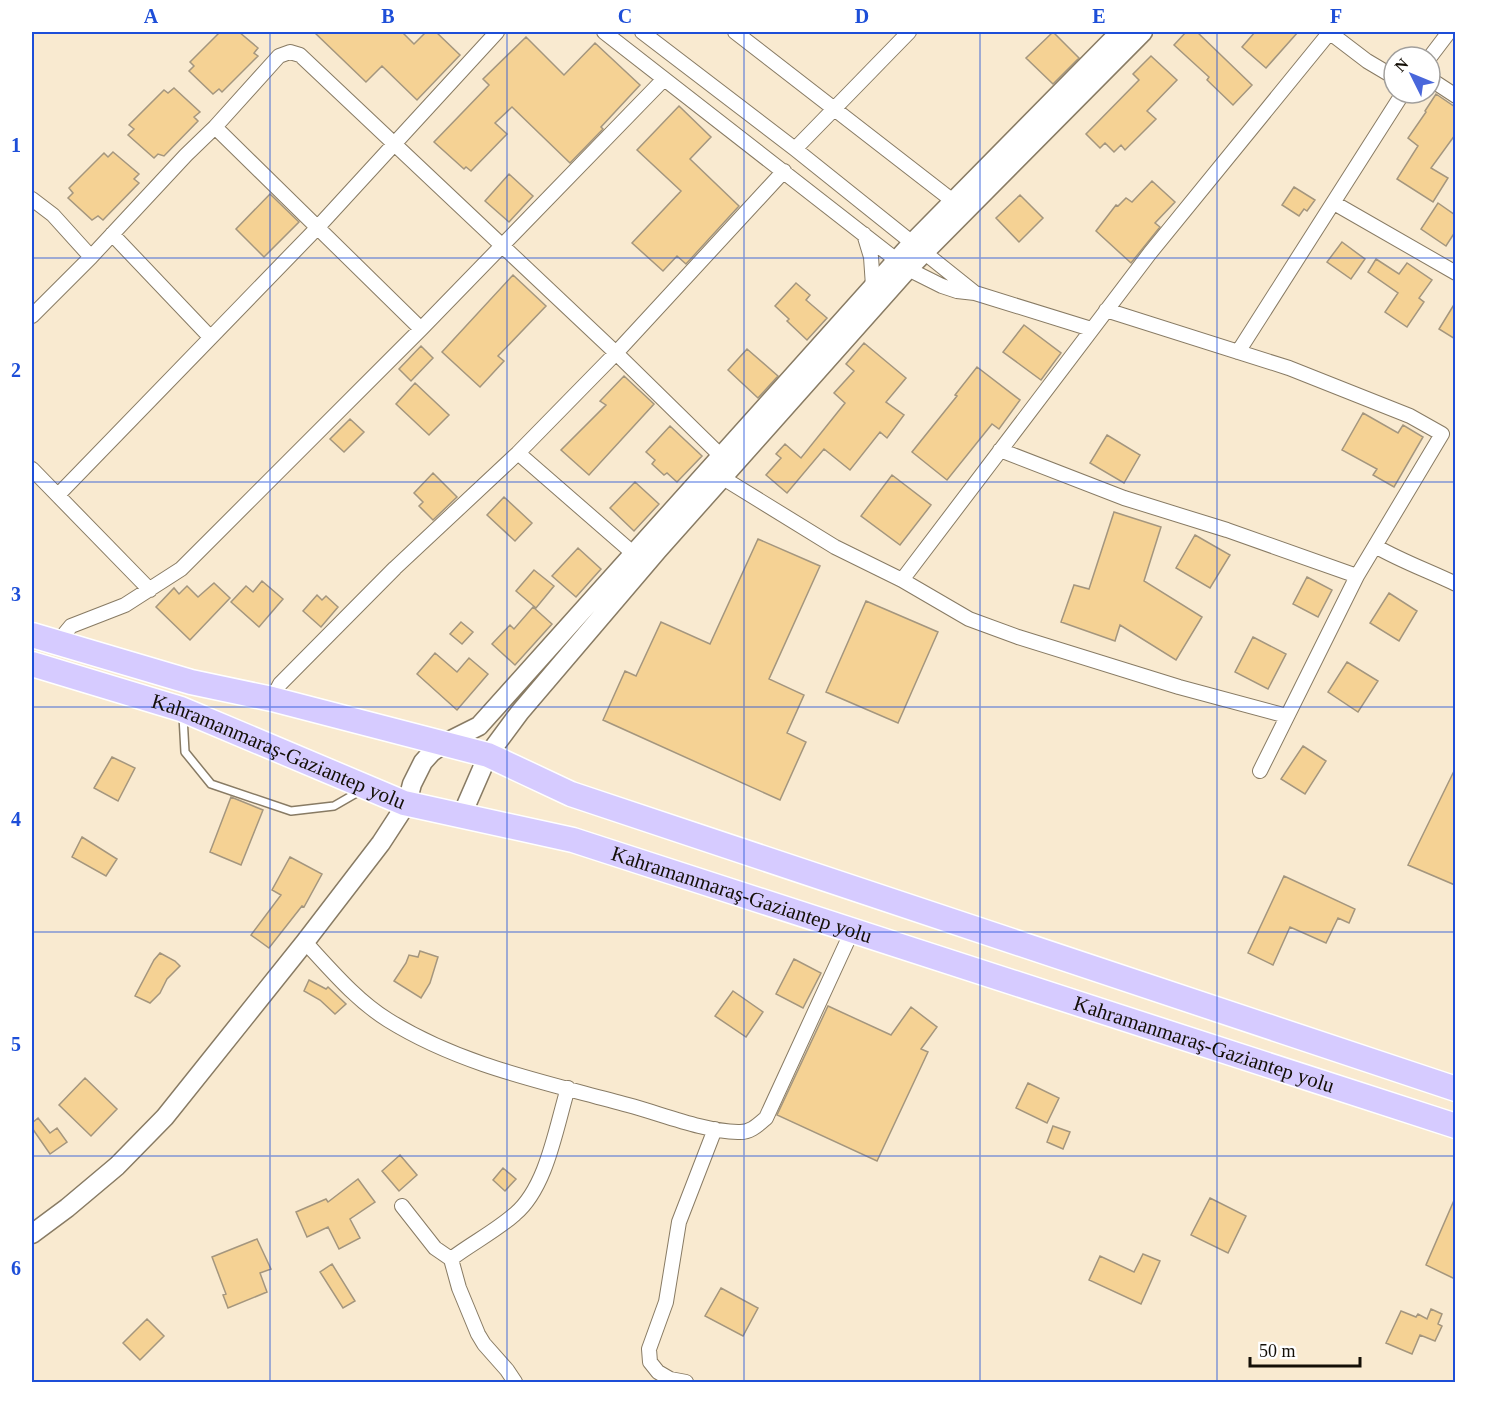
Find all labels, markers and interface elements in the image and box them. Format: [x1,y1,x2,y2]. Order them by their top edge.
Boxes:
text: A [144,5,159,27]
text: B [381,5,395,27]
text: C [618,5,632,27]
text: D [855,5,869,27]
text: E [1092,5,1106,27]
text: F [1330,5,1342,27]
north arrow [1382,45,1442,105]
text: N [1391,55,1412,75]
text: 1 [11,134,21,156]
text: 2 [11,359,21,381]
text: 3 [11,583,21,605]
street label: Kahramanmaraş-Gaziantep yolu [149,689,410,814]
text: 4 [11,808,21,830]
street label: Kahramanmaraş-Gaziantep yolu [608,841,875,948]
street label: Kahramanmaraş-Gaziantep yolu [1071,991,1338,1098]
text: 5 [11,1033,21,1055]
text: 6 [11,1257,21,1279]
scale bar [1250,1330,1360,1368]
text: 50 m [1259,1341,1296,1361]

